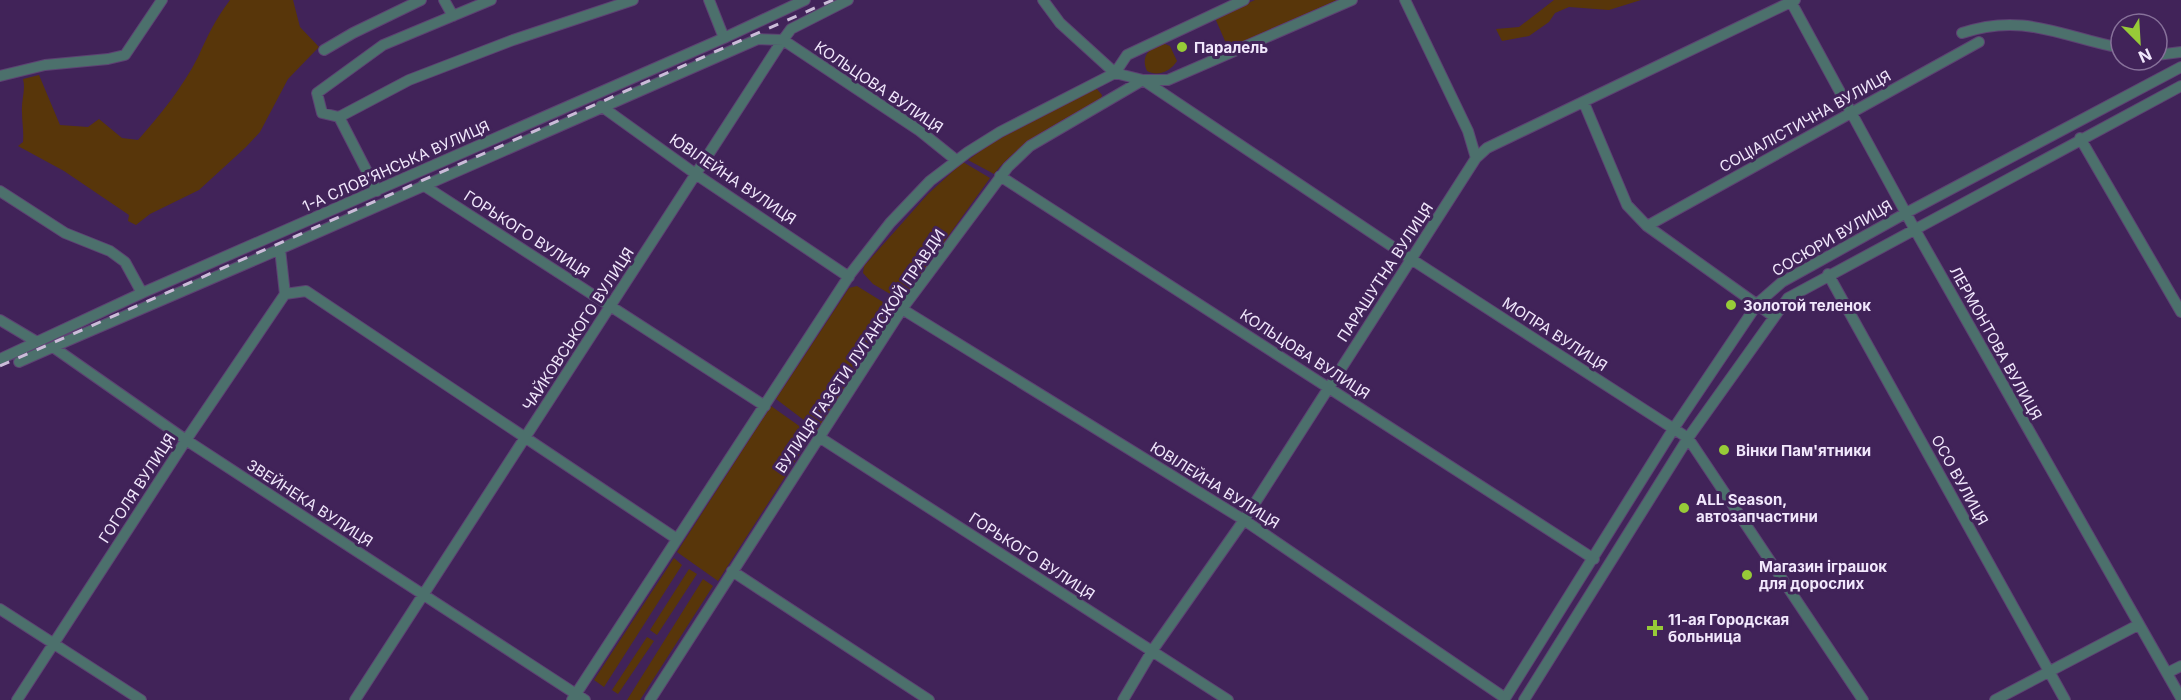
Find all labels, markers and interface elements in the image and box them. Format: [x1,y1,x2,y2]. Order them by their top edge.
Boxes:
north arrow [2109,12,2169,72]
street label: КОЛЬЦОВА ВУЛИЦЯ [811,37,947,137]
place label: Паралель [1194,38,1268,57]
marker: Паралель [1175,40,1189,54]
text: N [2135,44,2155,67]
street label: СОЦІАЛІСТИЧНА ВУЛИЦЯ [1716,66,1894,176]
street label: 1-А СЛОВ’ЯНСЬКА ВУЛИЦЯ [299,116,493,216]
street label: ЮВІЛЕЙНА ВУЛИЦЯ [666,130,800,228]
street label: ГОРЬКОГО ВУЛИЦЯ [461,186,593,282]
street label: СОСЮРИ ВУЛИЦЯ [1768,196,1896,280]
street label: ПАРАШУТНА ВУЛИЦЯ [1333,199,1437,345]
street label: ВУЛИЦЯ ГАЗЄТИ ЛУГАНСКОЙ ПРАВДИ [771,225,949,477]
street label: ЧАЙКОВСЬКОГО ВУЛИЦЯ [518,244,638,414]
street label: ЛЕРМОНТОВА ВУЛИЦЯ [1946,263,2046,423]
street label: МОПРА ВУЛИЦЯ [1499,293,1611,375]
place label: Золотой теленок [1743,296,1871,315]
marker: Золотой теленок [1724,298,1738,312]
street label: КОЛЬЦОВА ВУЛИЦЯ [1237,305,1373,403]
street label: ГОГОЛЯ ВУЛИЦЯ [95,430,179,546]
street label: ОСО ВУЛИЦЯ [1927,432,1993,528]
street label: ЮВІЛЕЙНА ВУЛИЦЯ [1147,438,1283,532]
place label: Вінки Пам'ятники [1736,441,1871,460]
marker: Вінки Пам'ятники [1717,443,1731,457]
street label: ЗВЕЙНЕКА ВУЛИЦЯ [243,455,377,551]
place label: ALL Season, автозапчастини [1696,490,1818,526]
marker: ALL Season, автозапчастини [1677,501,1691,515]
street label: ГОРЬКОГО ВУЛИЦЯ [966,508,1098,604]
place label: Магазин іграшок для дорослих [1759,557,1887,593]
marker: Магазин іграшок для дорослих [1740,568,1754,582]
place label: 11-ая Городская больница [1668,610,1789,646]
marker: 11-ая Городская больница [1646,619,1664,637]

